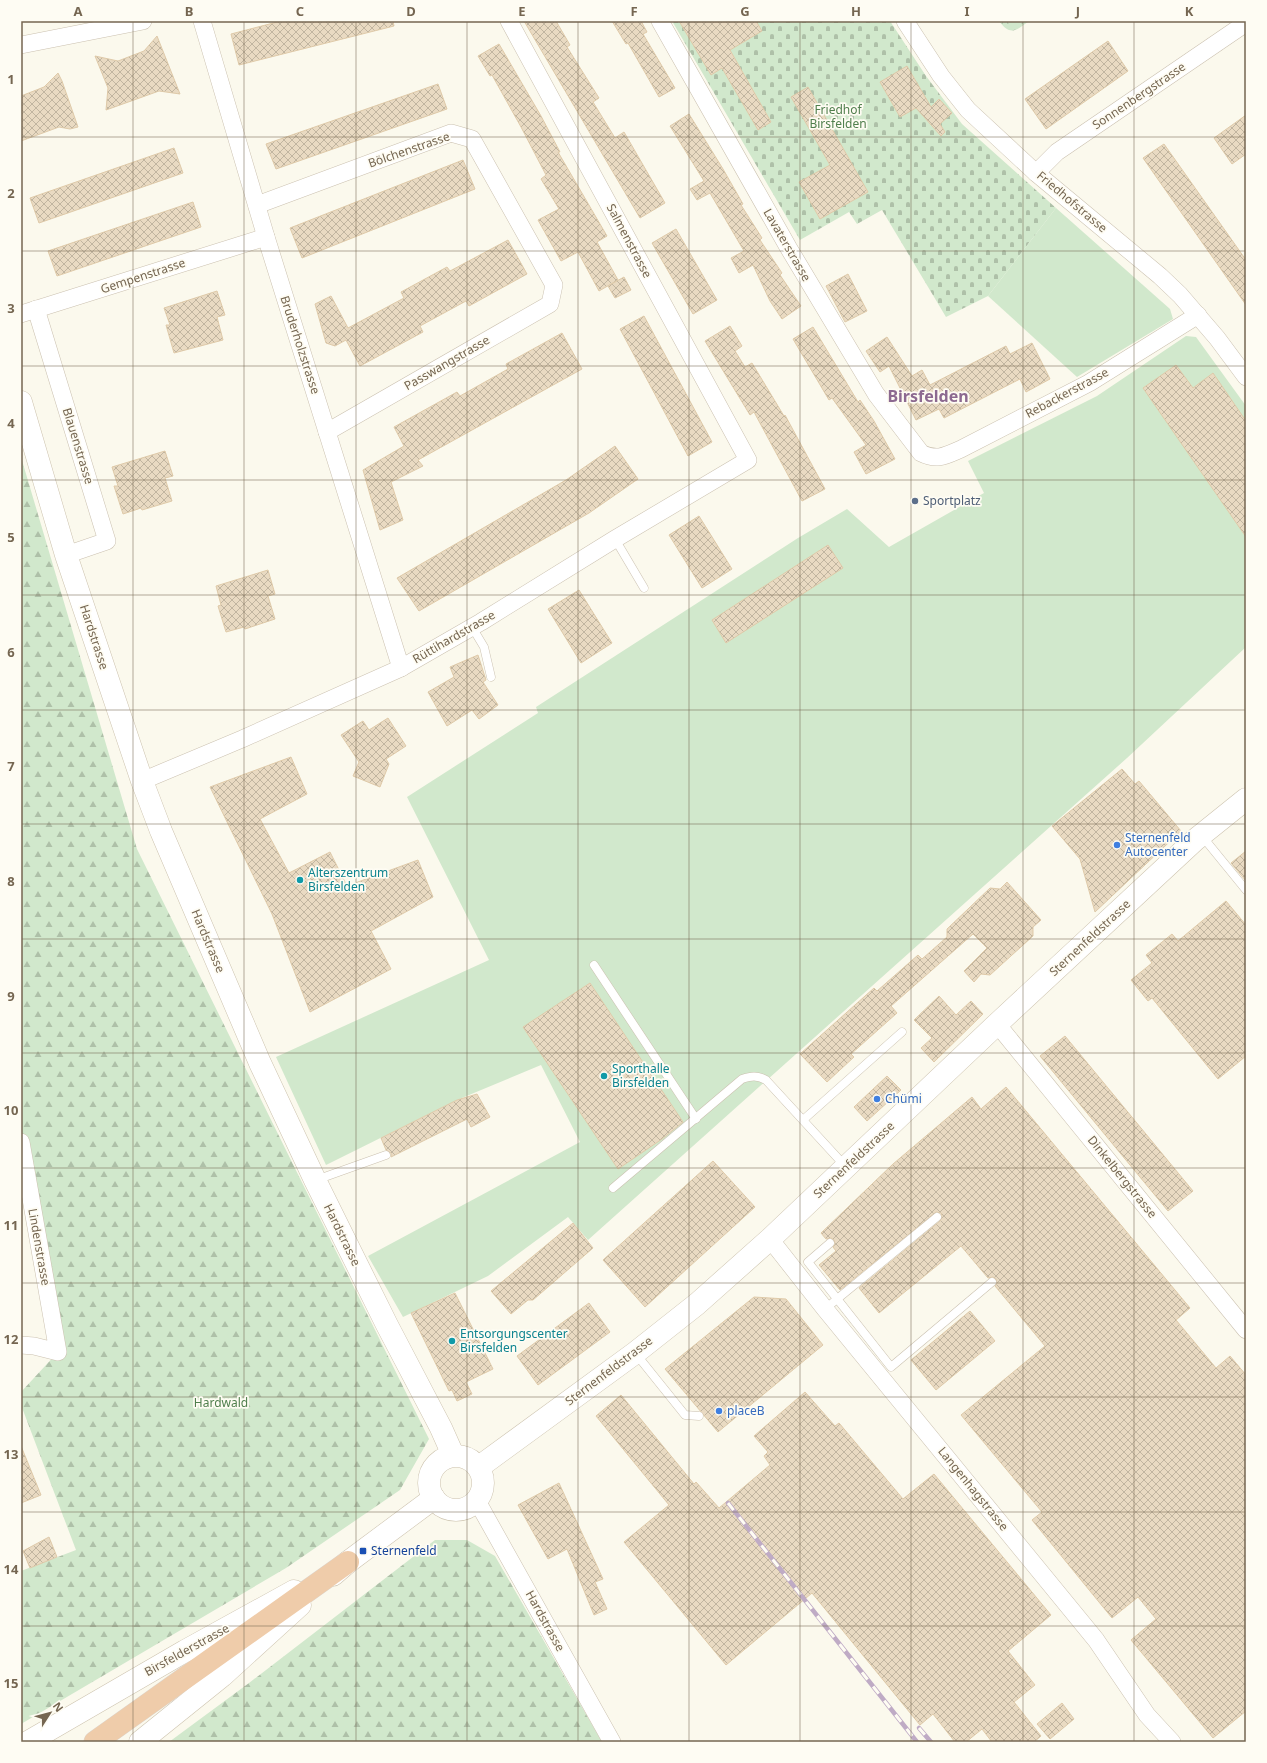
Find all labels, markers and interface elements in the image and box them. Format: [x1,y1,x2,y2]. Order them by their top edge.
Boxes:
text: A [74,2,83,20]
text: B [185,2,193,20]
text: C [296,2,304,20]
text: D [406,2,416,20]
text: E [518,2,526,20]
text: F [630,2,638,20]
text: G [740,2,750,20]
text: H [851,2,861,20]
text: I [964,2,970,20]
text: J [1075,2,1080,20]
text: K [1185,2,1194,20]
street label: Sonnenbergstrasse [1089,58,1189,133]
text: 1 [7,70,15,88]
park label: Friedhof Birsfelden [809,101,867,132]
street label: Bölchenstrasse [366,128,452,171]
street label: Friedhofstrasse [1034,167,1111,236]
text: 2 [7,184,15,202]
street label: Salmenstrasse [603,201,656,281]
street label: Lavaterstrasse [760,205,815,285]
street label: Gempenstrasse [98,254,188,297]
street label: Bruderholzstrasse [277,293,324,396]
text: 3 [7,299,15,317]
street label: Passwangstrasse [401,331,493,394]
street label: Rebackerstrasse [1022,363,1112,422]
district label: Birsfelden [887,385,969,407]
street label: Blauenstrasse [59,406,98,486]
text: 4 [7,414,15,432]
place label: Sportplatz [923,492,981,509]
marker: Sportplatz [910,496,920,506]
text: 5 [7,528,15,546]
street label: Hardstrasse [76,602,113,672]
street label: Rüttihardstrasse [409,606,498,667]
text: 6 [7,643,15,661]
text: 7 [7,757,15,775]
place label: Sternenfeld Autocenter [1125,829,1191,860]
marker: Sternenfeld Autocenter [1112,840,1122,850]
place label: Alterszentrum Birsfelden [308,864,388,895]
text: 8 [7,872,15,890]
marker: Alterszentrum Birsfelden [295,875,305,885]
street label: Sternenfeldstrasse [1045,895,1134,980]
street label: Hardstrasse [187,906,230,975]
text: 9 [7,987,15,1005]
place label: Sporthalle Birsfelden [612,1060,670,1091]
marker: Sporthalle Birsfelden [599,1071,609,1081]
place label: Chümi [885,1090,922,1107]
marker: Chümi [872,1094,882,1104]
text: 10 [4,1101,18,1119]
street label: Sternenfeldstrasse [809,1117,898,1202]
street label: Dinkelbergstrasse [1084,1132,1161,1222]
street label: Hardstrasse [320,1201,365,1269]
street label: Lindenstrasse [24,1207,55,1287]
text: 11 [4,1216,18,1234]
place label: Entsorgungscenter Birsfelden [460,1325,568,1356]
text: 12 [4,1330,18,1348]
street label: Sternenfeldstrasse [561,1332,656,1409]
marker: Entsorgungscenter Birsfelden [447,1336,457,1346]
park label: Hardwald [194,1394,248,1411]
place label: placeB [727,1402,765,1419]
marker: placeB [714,1406,724,1416]
street label: Langenhagstrasse [934,1443,1013,1534]
text: 13 [4,1445,18,1463]
place label: Sternenfeld [371,1542,437,1559]
marker: Sternenfeld [358,1546,368,1556]
text: 14 [4,1560,19,1578]
street label: Hardstrasse [522,1587,569,1655]
street label: Birsfelderstrasse [141,1619,232,1680]
text: 15 [4,1674,18,1692]
north arrow [30,1693,70,1733]
text: N [50,1699,67,1715]

